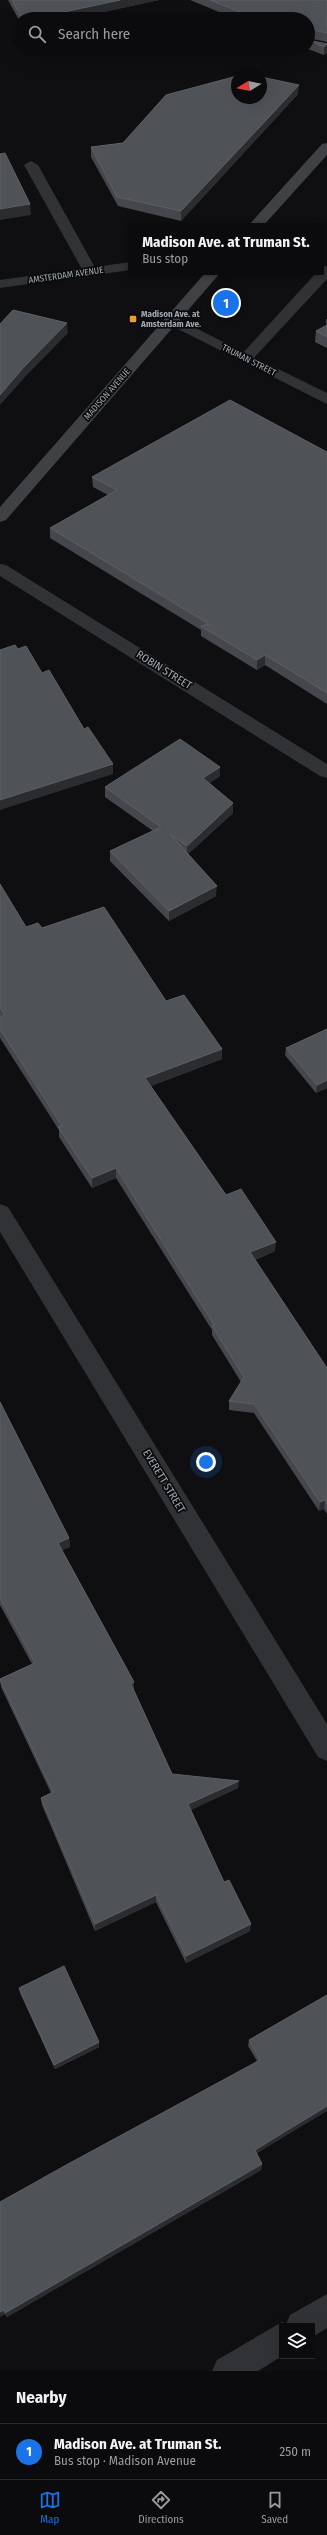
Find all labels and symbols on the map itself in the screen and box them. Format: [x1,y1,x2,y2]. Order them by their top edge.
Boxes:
north arrow [231,68,267,104]
street label: AMSTERDAM AVENUE [28,265,104,285]
pin: 1 [213,288,239,318]
place label: Madison Ave. at Amsterdam Ave. [140,309,201,329]
marker: Madison Ave. at Amsterdam Ave. [128,314,138,324]
street label: TRUMAN STREET [220,342,278,378]
street label: MADISON AVENUE [82,366,132,422]
street label: ROBIN STREET [134,648,195,693]
street label: EVERETT STREET [140,1447,188,1516]
your location [196,1452,216,1472]

